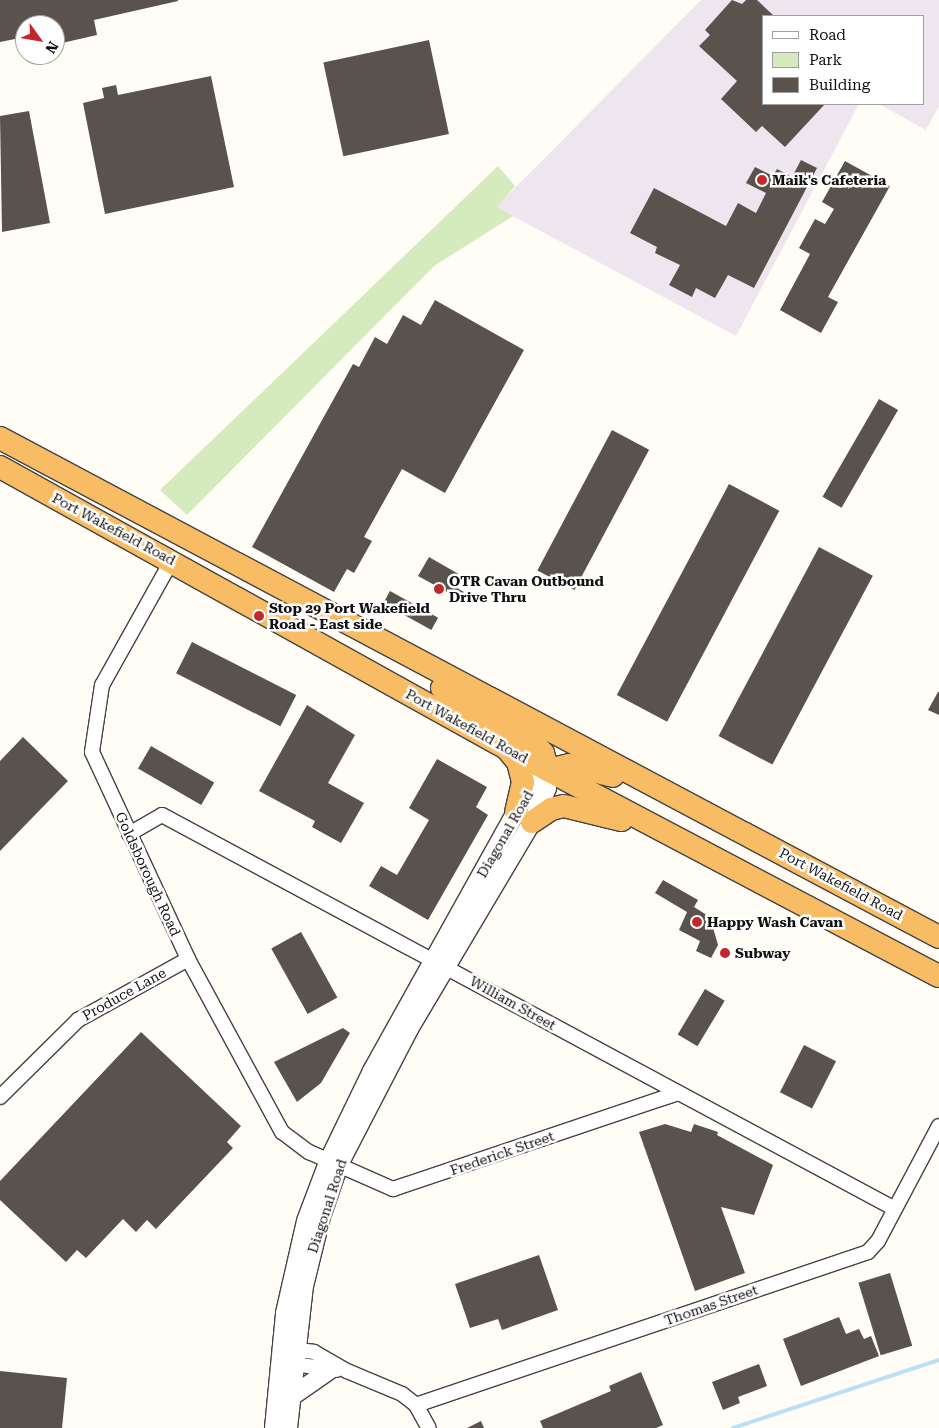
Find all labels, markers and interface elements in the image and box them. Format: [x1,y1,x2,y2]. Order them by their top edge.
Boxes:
north arrow [15,15,65,65]
legend [762,15,924,105]
text: Road [809,26,846,44]
text: N [42,39,62,56]
text: Park [809,51,842,69]
text: Building [809,76,870,94]
place label: Maik's Cafeteria [772,172,886,188]
marker: Maik's Cafeteria [756,174,768,186]
street label: Port Wakefield Road [49,489,179,569]
place label: OTR Cavan Outbound Drive Thru [449,573,604,606]
marker: OTR Cavan Outbound Drive Thru [433,583,445,595]
place label: Stop 29 Port Wakefield Road - East side [269,600,430,632]
marker: Stop 29 Port Wakefield Road - East side [253,610,265,622]
street label: Port Wakefield Road [403,685,531,767]
street label: Diagonal Road [473,787,537,881]
street label: Goldsborough Road [112,809,184,939]
street label: Port Wakefield Road [776,844,906,924]
place label: Happy Wash Cavan [707,914,843,930]
marker: Happy Wash Cavan [691,916,703,928]
place label: Subway [735,945,790,961]
marker: Subway [719,947,731,959]
street label: Produce Lane [79,964,169,1024]
street label: William Street [467,972,559,1034]
street label: Frederick Street [448,1127,556,1179]
street label: Diagonal Road [304,1157,350,1255]
street label: Thomas Street [662,1281,760,1329]

